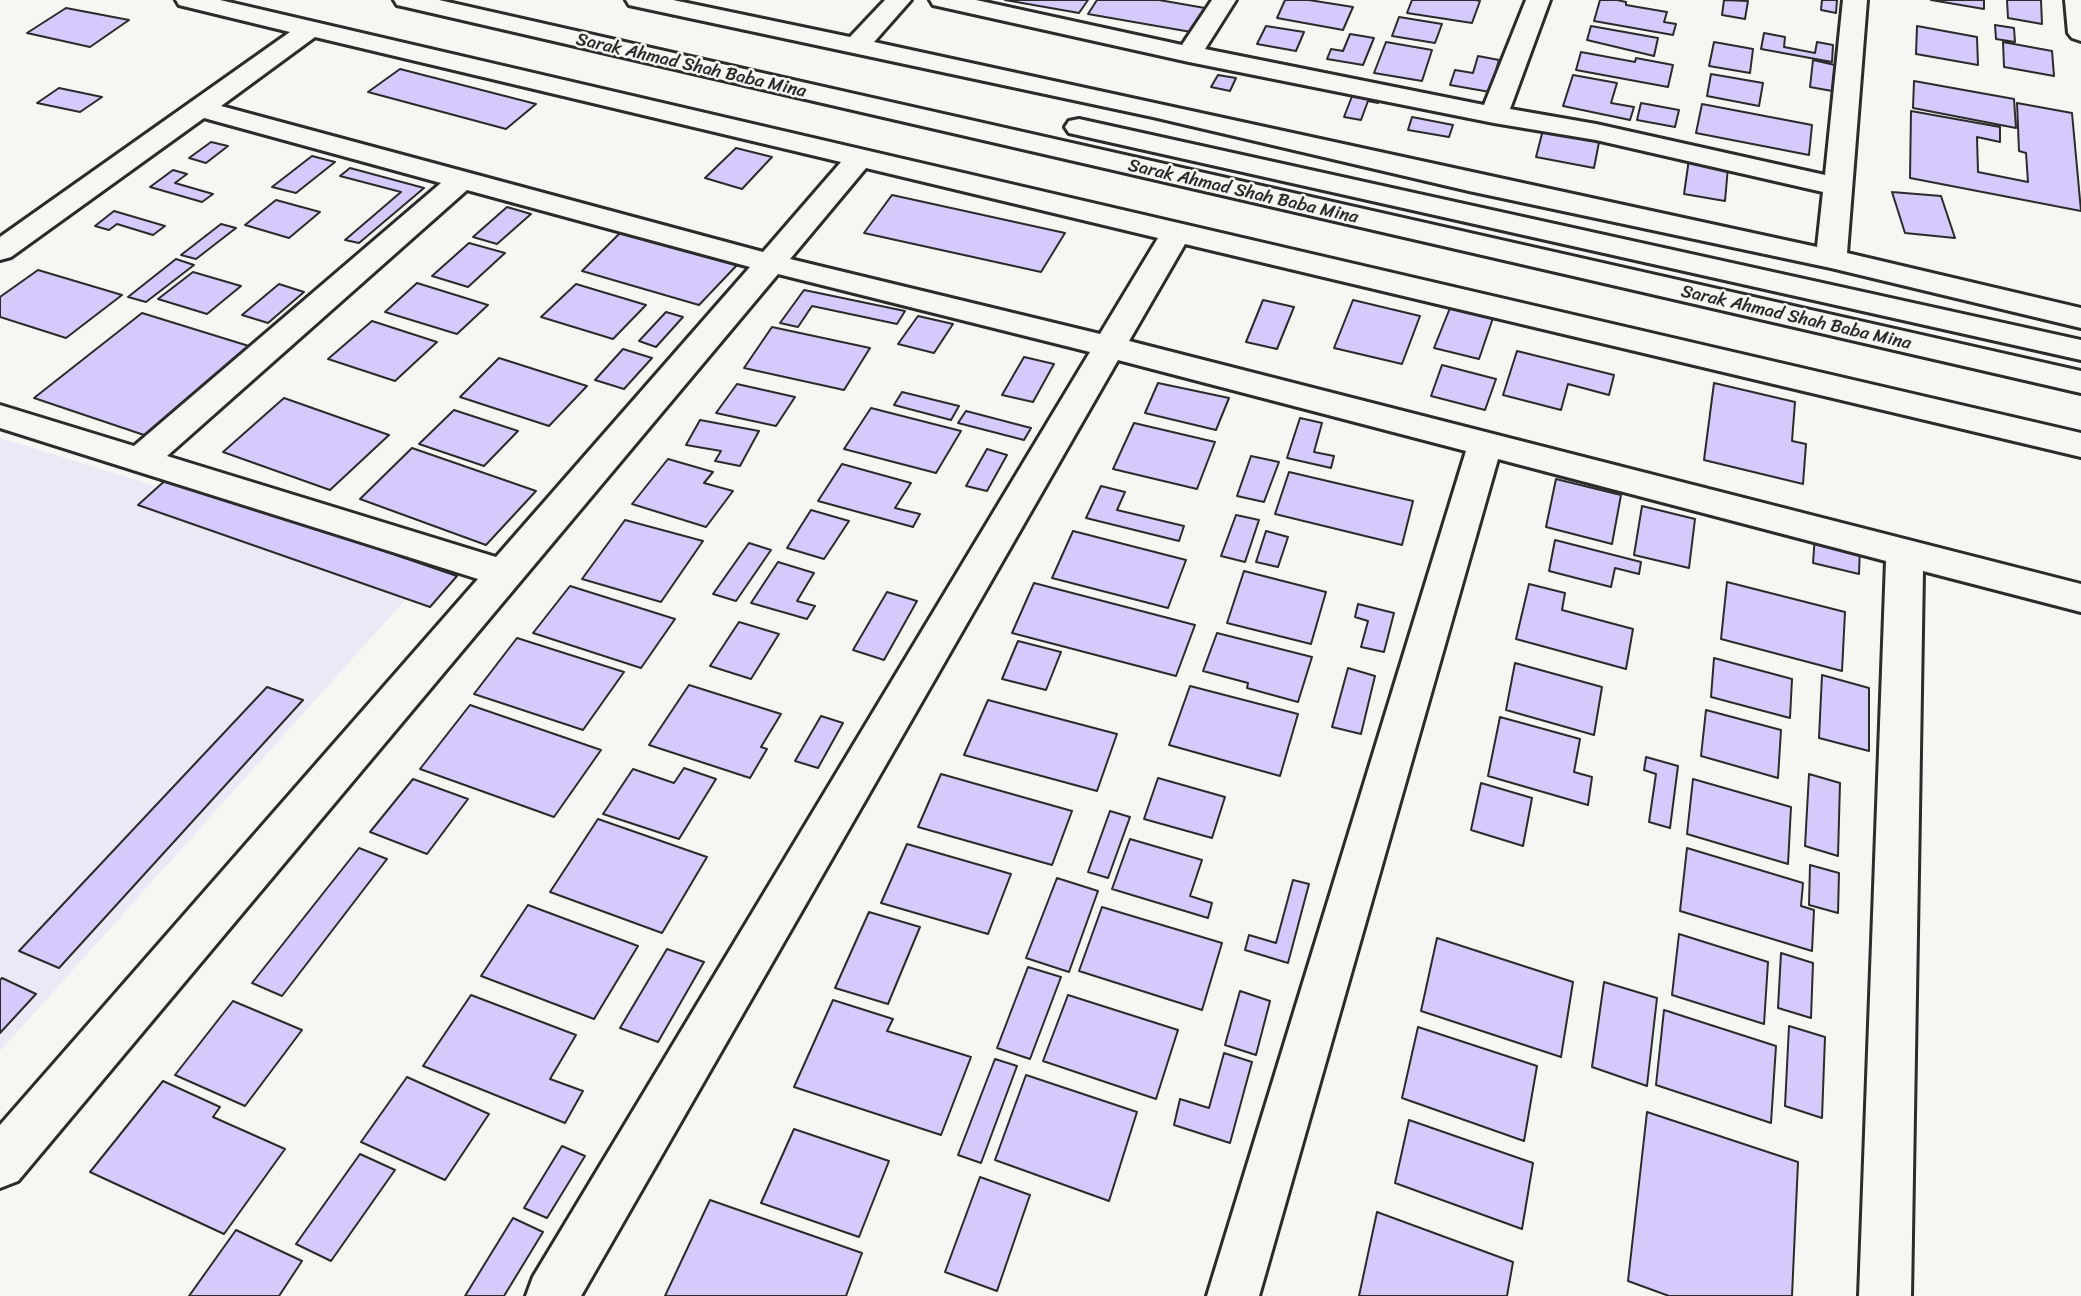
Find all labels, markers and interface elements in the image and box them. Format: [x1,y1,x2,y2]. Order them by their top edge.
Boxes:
street label: Sarak Ahmad Shah Baba Mina [574,29,808,103]
street label: Sarak Ahmad Shah Baba Mina [1126,155,1360,229]
street label: Sarak Ahmad Shah Baba Mina [1679,281,1913,355]

